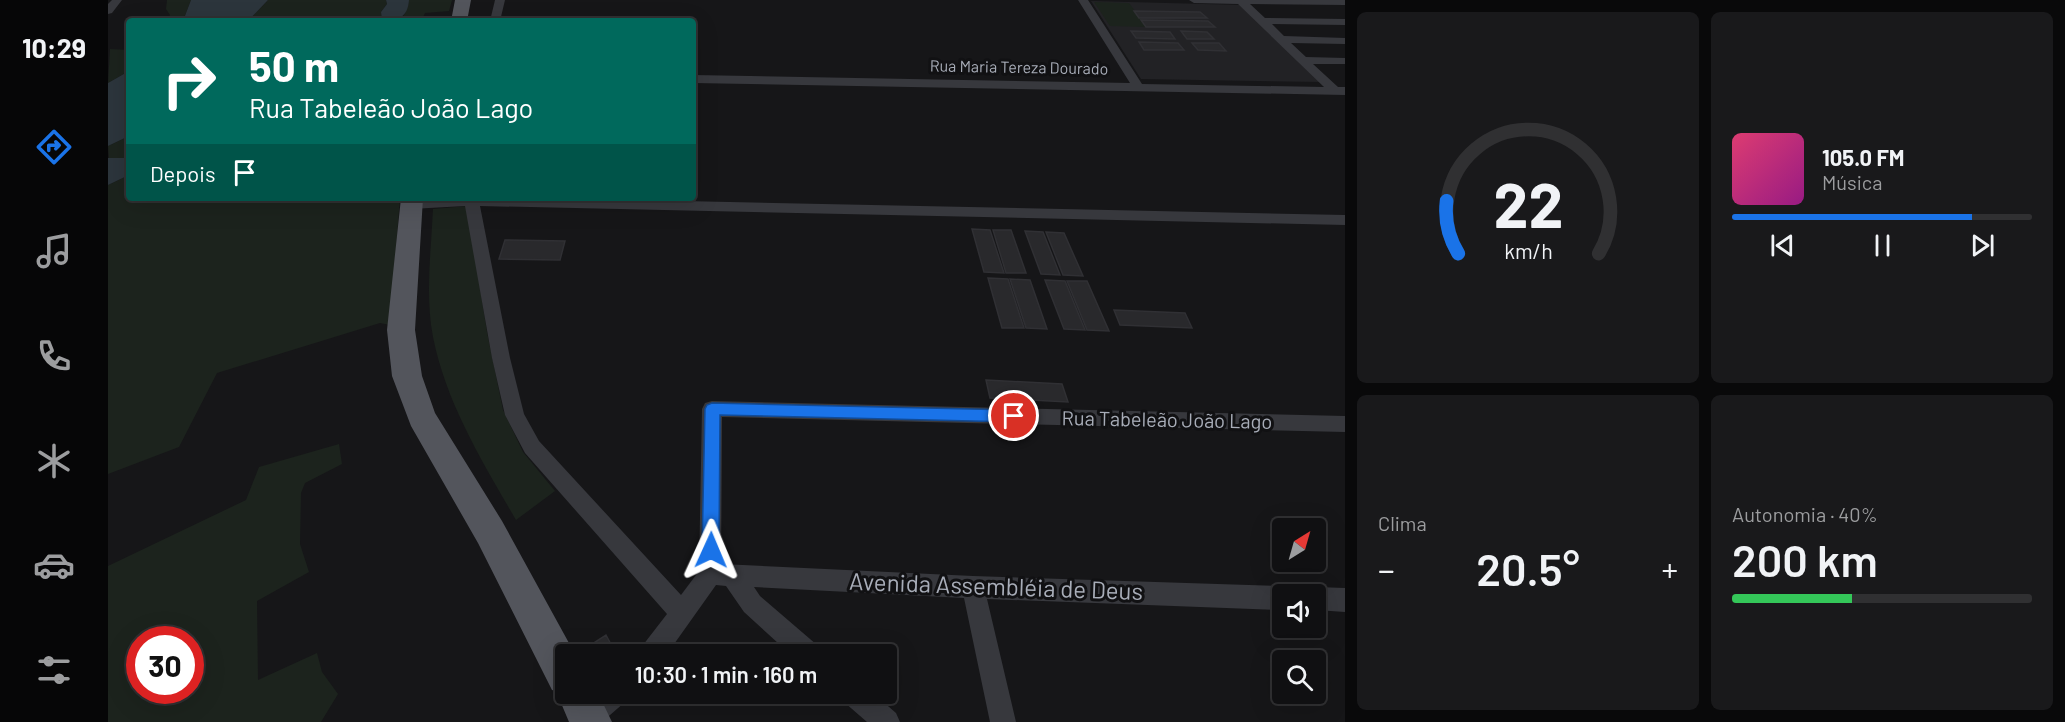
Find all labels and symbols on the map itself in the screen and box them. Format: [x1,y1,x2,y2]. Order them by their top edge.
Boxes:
street label: Rua Maria Tereza Dourado [930,55,1108,78]
pin [988,390,1039,441]
street label: Rua Tabeleão João Lago [1062,405,1273,433]
position arrow [679,518,743,582]
north arrow [1272,518,1326,572]
street label: Avenida Assembléia de Deus [849,566,1144,605]
speed limit sign: 30 [126,626,204,704]

